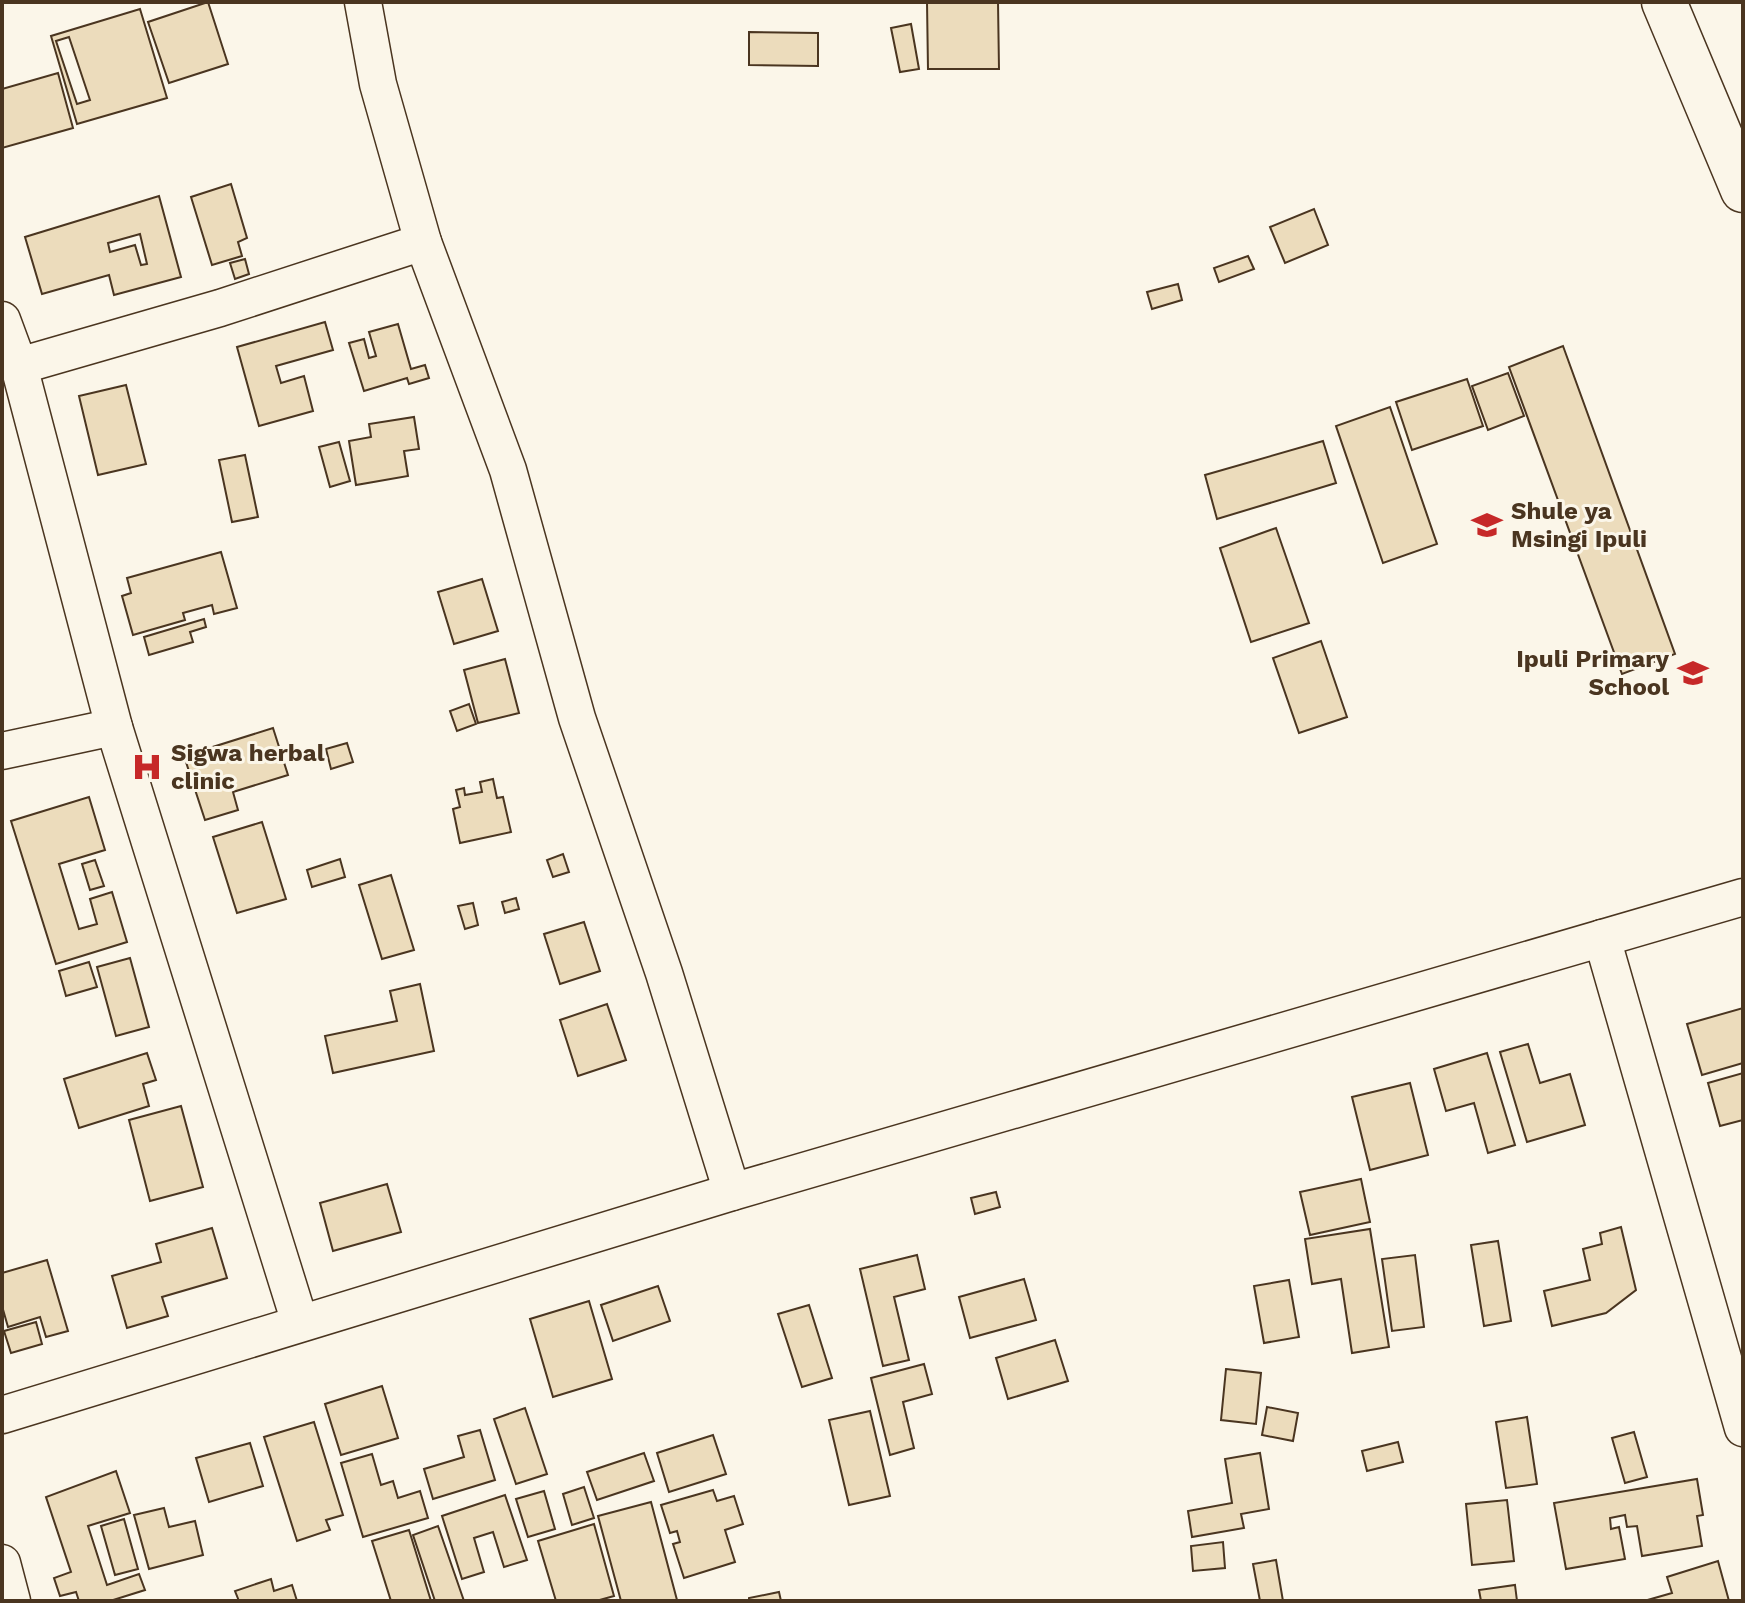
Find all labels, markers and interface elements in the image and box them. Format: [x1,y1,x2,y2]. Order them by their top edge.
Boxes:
place label: Shule ya Msingi Ipuli [1511,497,1647,553]
school or university icon: Shule ya Msingi Ipuli [1470,508,1504,542]
place label: Ipuli Primary School [1516,645,1669,701]
school or university icon: Ipuli Primary School [1676,656,1710,690]
place label: Sigwa herbal clinic [171,739,325,795]
hospital icon: Sigwa herbal clinic [130,750,164,784]

